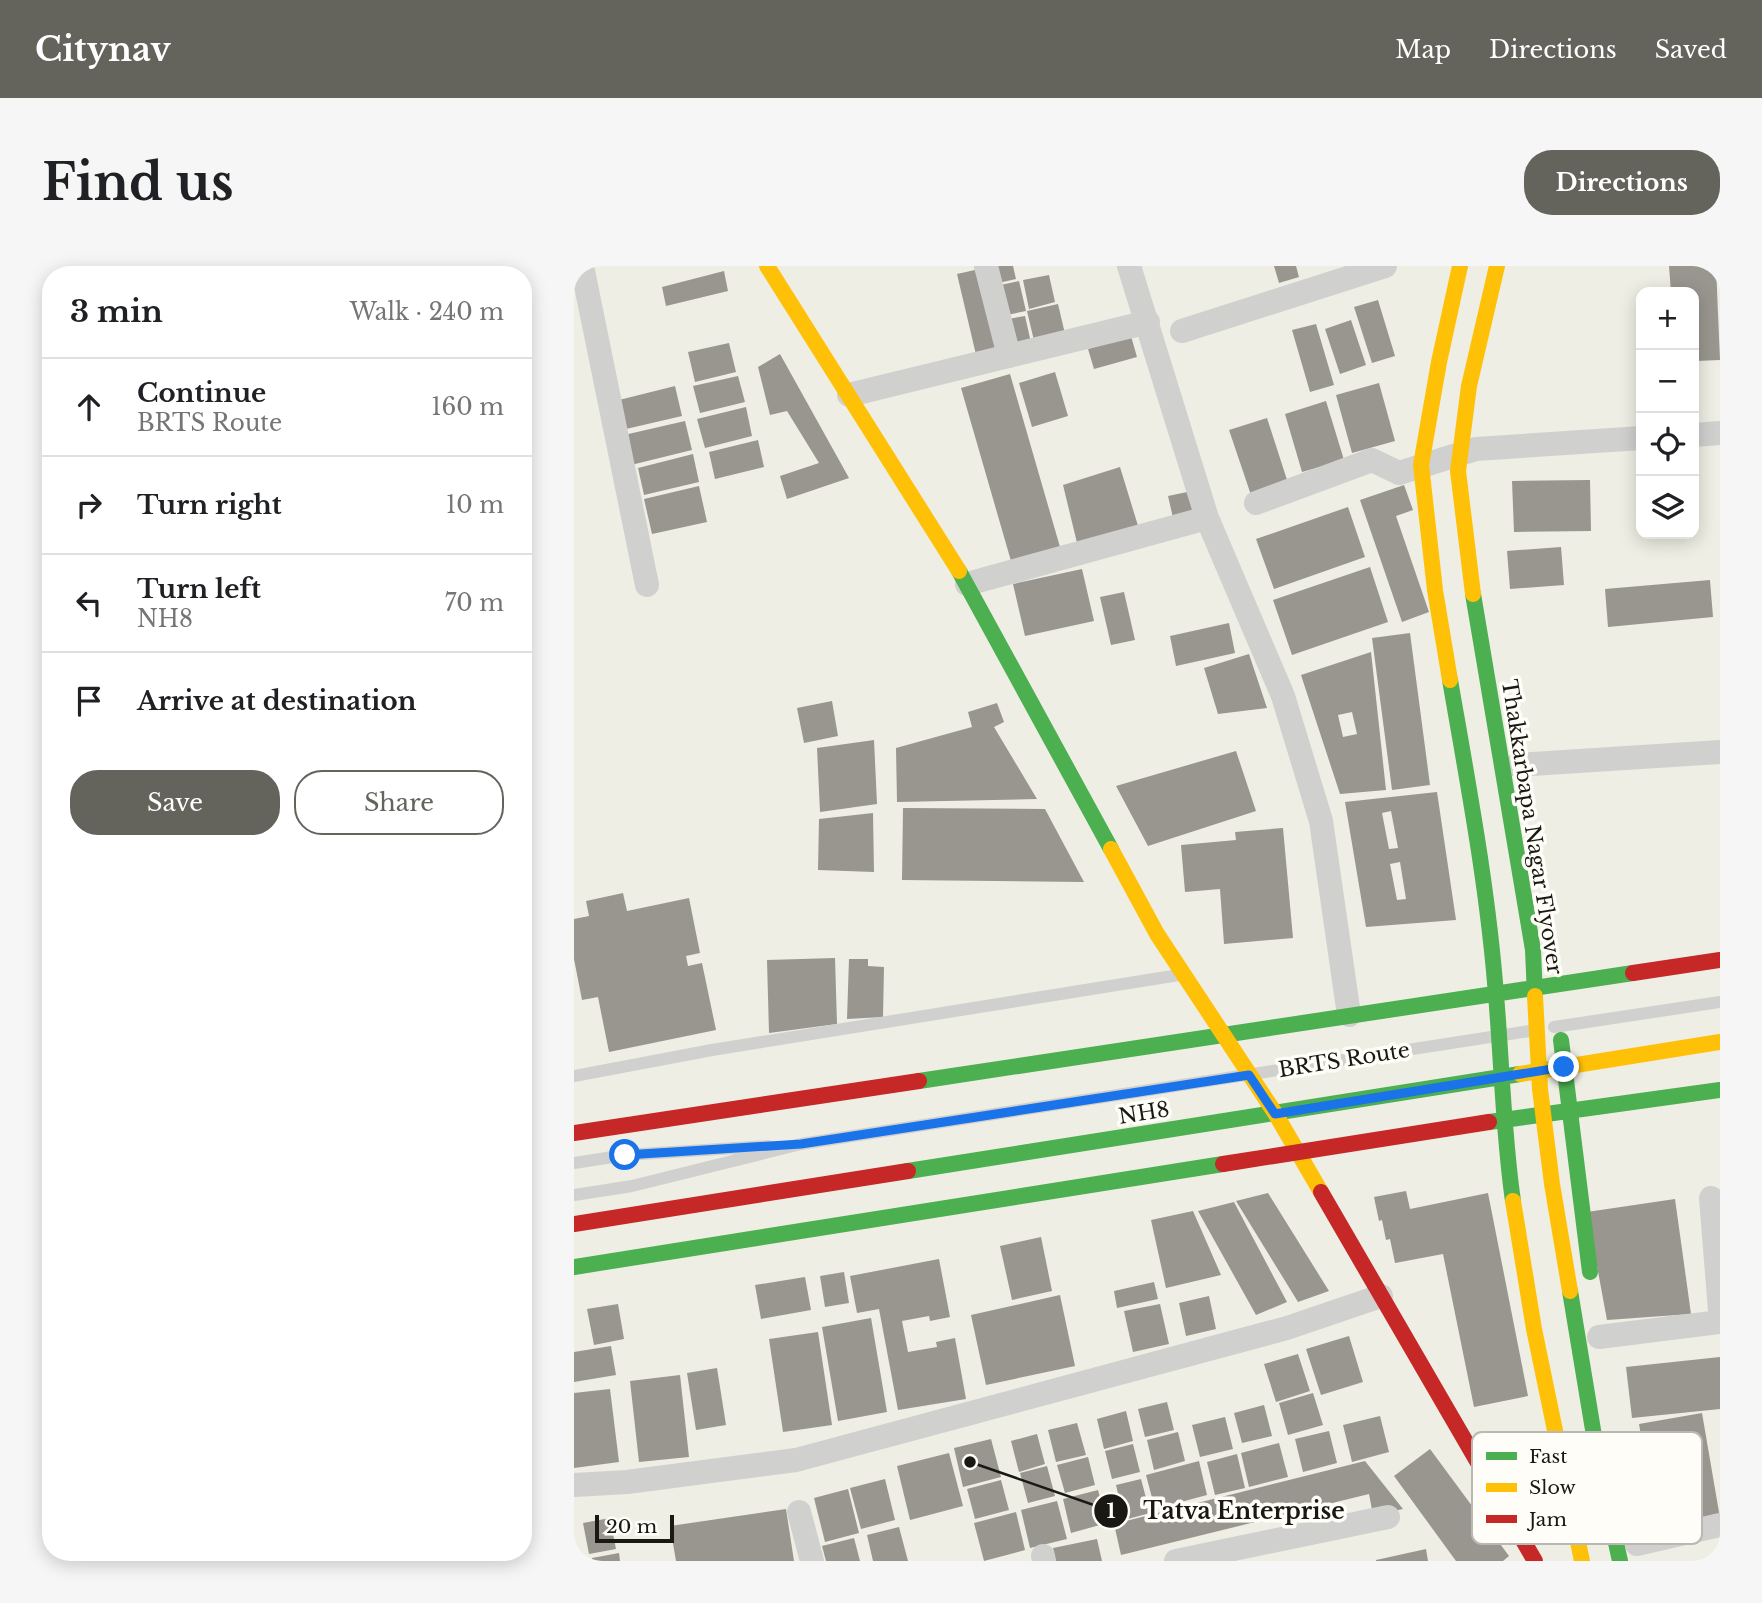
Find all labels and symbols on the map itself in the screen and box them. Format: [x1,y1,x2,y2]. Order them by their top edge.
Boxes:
street label: Thakkarbapa Nagar Flyover [1496,678,1568,976]
street label: BRTS Route [1276,1037,1412,1083]
route end [1548,1051,1579,1082]
street label: NH8 [1117,1096,1171,1130]
route start [609,1139,640,1170]
legend [1472,1432,1702,1544]
text: Fast [1529,1445,1568,1468]
text: Slow [1529,1476,1576,1499]
callout: Tatva Enterprise [1094,1489,1358,1533]
text: Tatva Enterprise [1143,1497,1345,1525]
text: 1 [1106,1498,1116,1524]
text: Jam [1526,1508,1567,1531]
scale bar [595,1512,674,1544]

